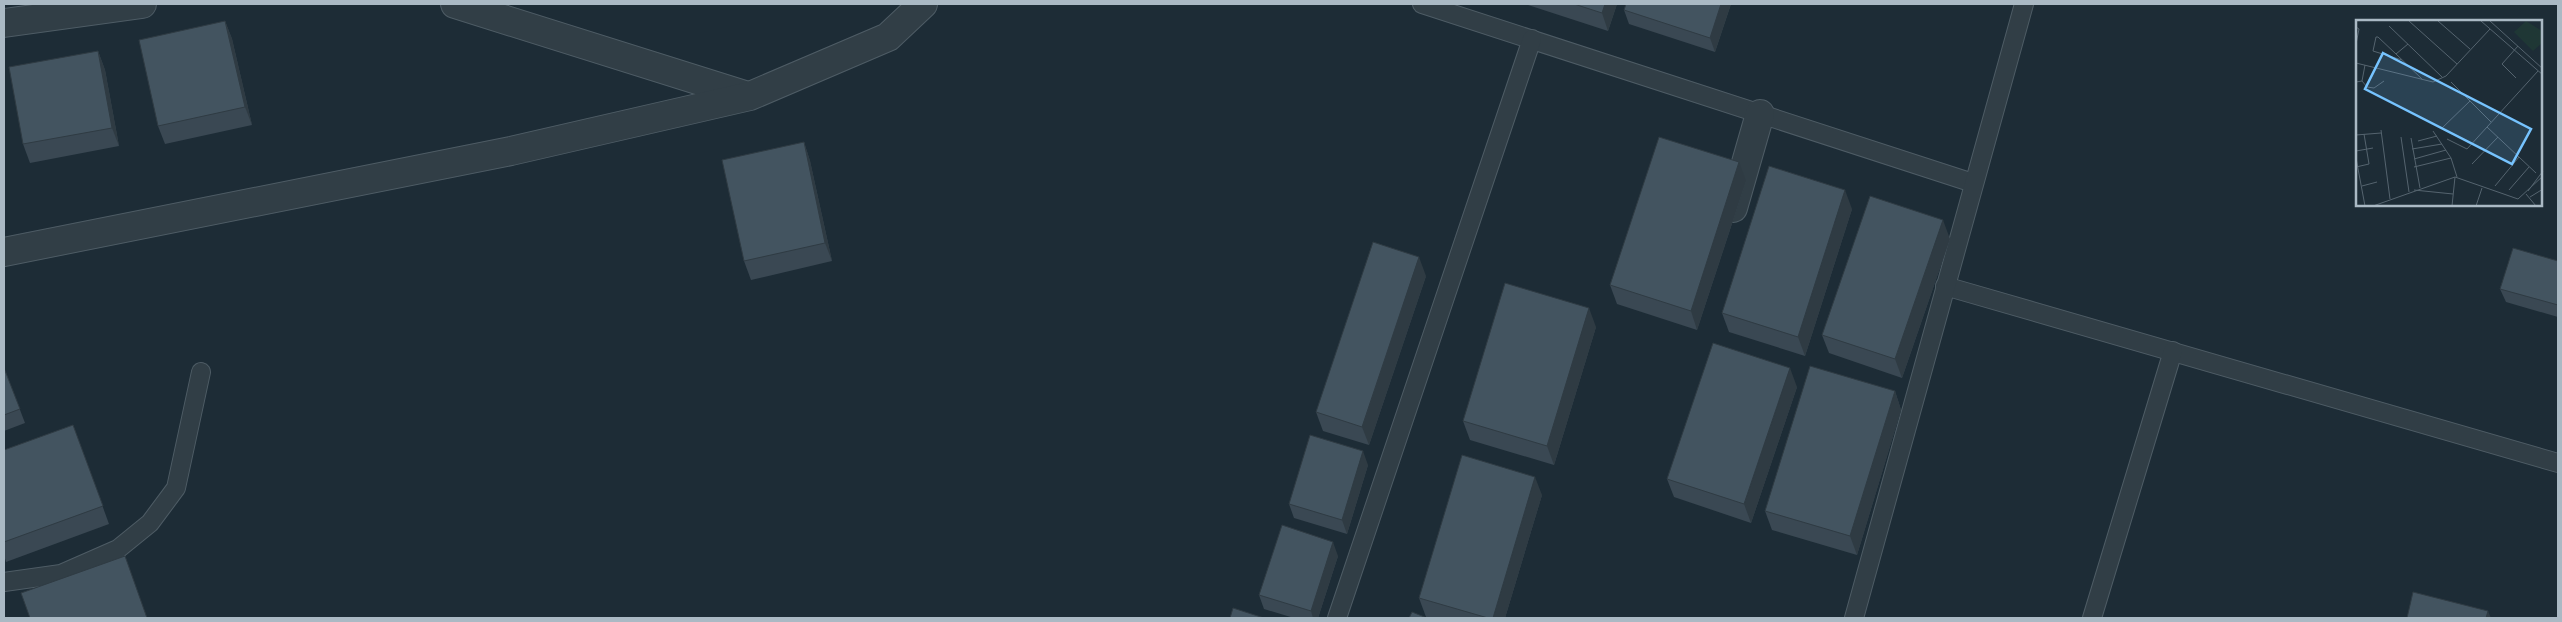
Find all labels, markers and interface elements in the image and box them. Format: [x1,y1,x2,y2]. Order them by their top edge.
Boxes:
inset map [2356,20,2542,206]

